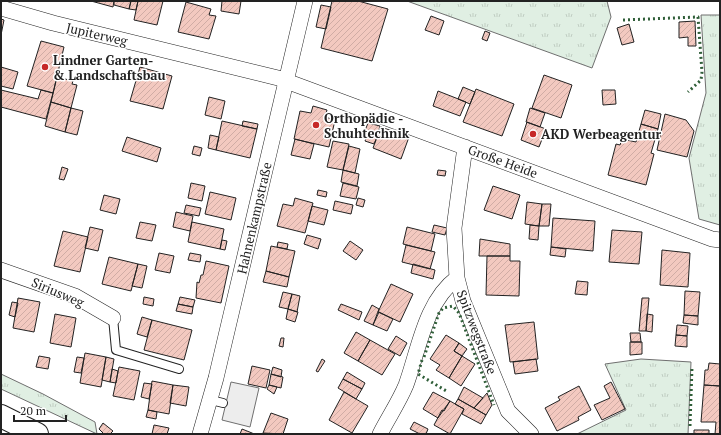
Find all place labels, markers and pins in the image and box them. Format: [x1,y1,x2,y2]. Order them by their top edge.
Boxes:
place label: Lindner Garten- & Landschaftsbau [53,51,166,84]
marker: Lindner Garten- & Landschaftsbau [40,62,50,72]
place label: Orthopädie - Schuhtechnik [324,109,410,142]
marker: Orthopädie - Schuhtechnik [311,120,321,130]
place label: AKD Werbeagentur [541,125,662,143]
marker: AKD Werbeagentur [528,129,538,139]

